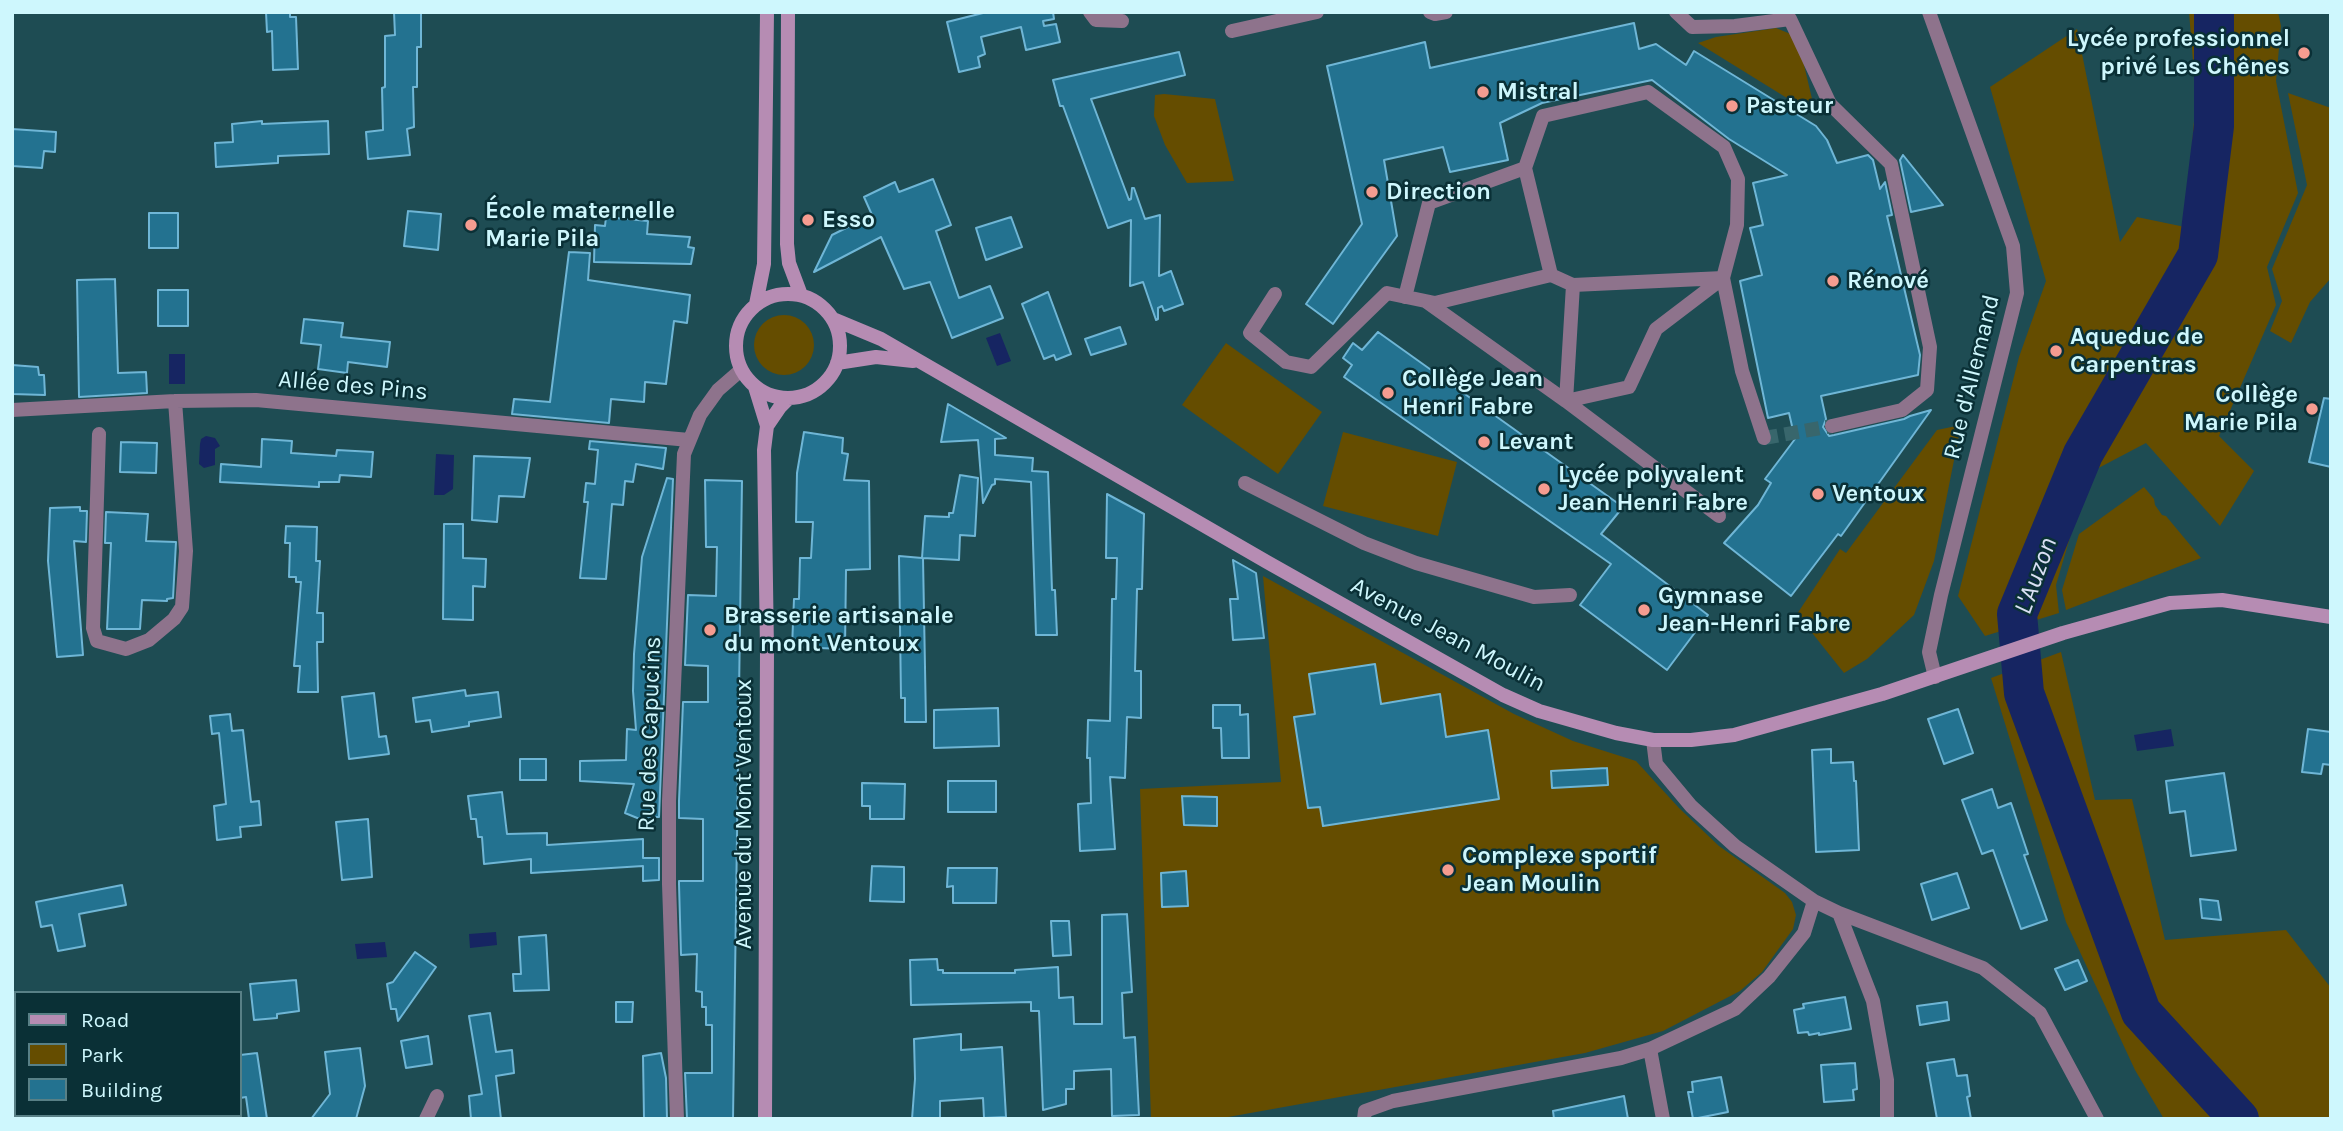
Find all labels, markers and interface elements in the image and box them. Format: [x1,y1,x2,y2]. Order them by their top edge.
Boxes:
place label: Lycée professionnel privé Les Chênes [2067,25,2290,81]
marker: Lycée professionnel privé Les Chênes [2296,45,2312,61]
place label: Mistral [1497,78,1579,106]
marker: Mistral [1475,84,1491,100]
place label: Pasteur [1746,92,1833,120]
marker: Pasteur [1724,98,1740,114]
place label: Direction [1386,178,1491,206]
marker: Direction [1364,184,1380,200]
place label: École maternelle Marie Pila [485,197,675,253]
place label: Esso [822,206,875,234]
marker: Esso [800,212,816,228]
marker: École maternelle Marie Pila [463,217,479,233]
place label: Rénové [1847,267,1929,295]
marker: Rénové [1825,273,1841,289]
street label: Rue d'Allemand [1938,292,2006,462]
place label: Aqueduc de Carpentras [2070,323,2203,379]
marker: Aqueduc de Carpentras [2048,343,2064,359]
street label: Allée des Pins [277,365,429,407]
place label: Collège Jean Henri Fabre [1402,365,1543,421]
place label: Collège Marie Pila [2184,381,2298,437]
marker: Collège Jean Henri Fabre [1380,385,1396,401]
marker: Collège Marie Pila [2304,401,2320,417]
place label: Levant [1498,428,1573,456]
marker: Levant [1476,434,1492,450]
place label: Lycée polyvalent Jean Henri Fabre [1558,461,1748,517]
place label: Ventoux [1832,480,1925,508]
marker: Lycée polyvalent Jean Henri Fabre [1536,481,1552,497]
marker: Ventoux [1810,486,1826,502]
water label: L'Auzon [2008,533,2064,619]
street label: Avenue Jean Moulin [1346,571,1550,699]
place label: Gymnase Jean-Henri Fabre [1658,582,1851,638]
place label: Brasserie artisanale du mont Ventoux [724,602,954,658]
marker: Gymnase Jean-Henri Fabre [1636,602,1652,618]
marker: Brasserie artisanale du mont Ventoux [702,622,718,638]
street label: Rue des Capucins [632,636,668,832]
street label: Avenue du Mont Ventoux [730,679,758,949]
place label: Complexe sportif Jean Moulin [1462,842,1657,898]
marker: Complexe sportif Jean Moulin [1440,862,1456,878]
legend [14,991,242,1117]
text: Road [81,1008,129,1032]
text: Park [81,1043,124,1067]
text: Building [81,1078,162,1102]

